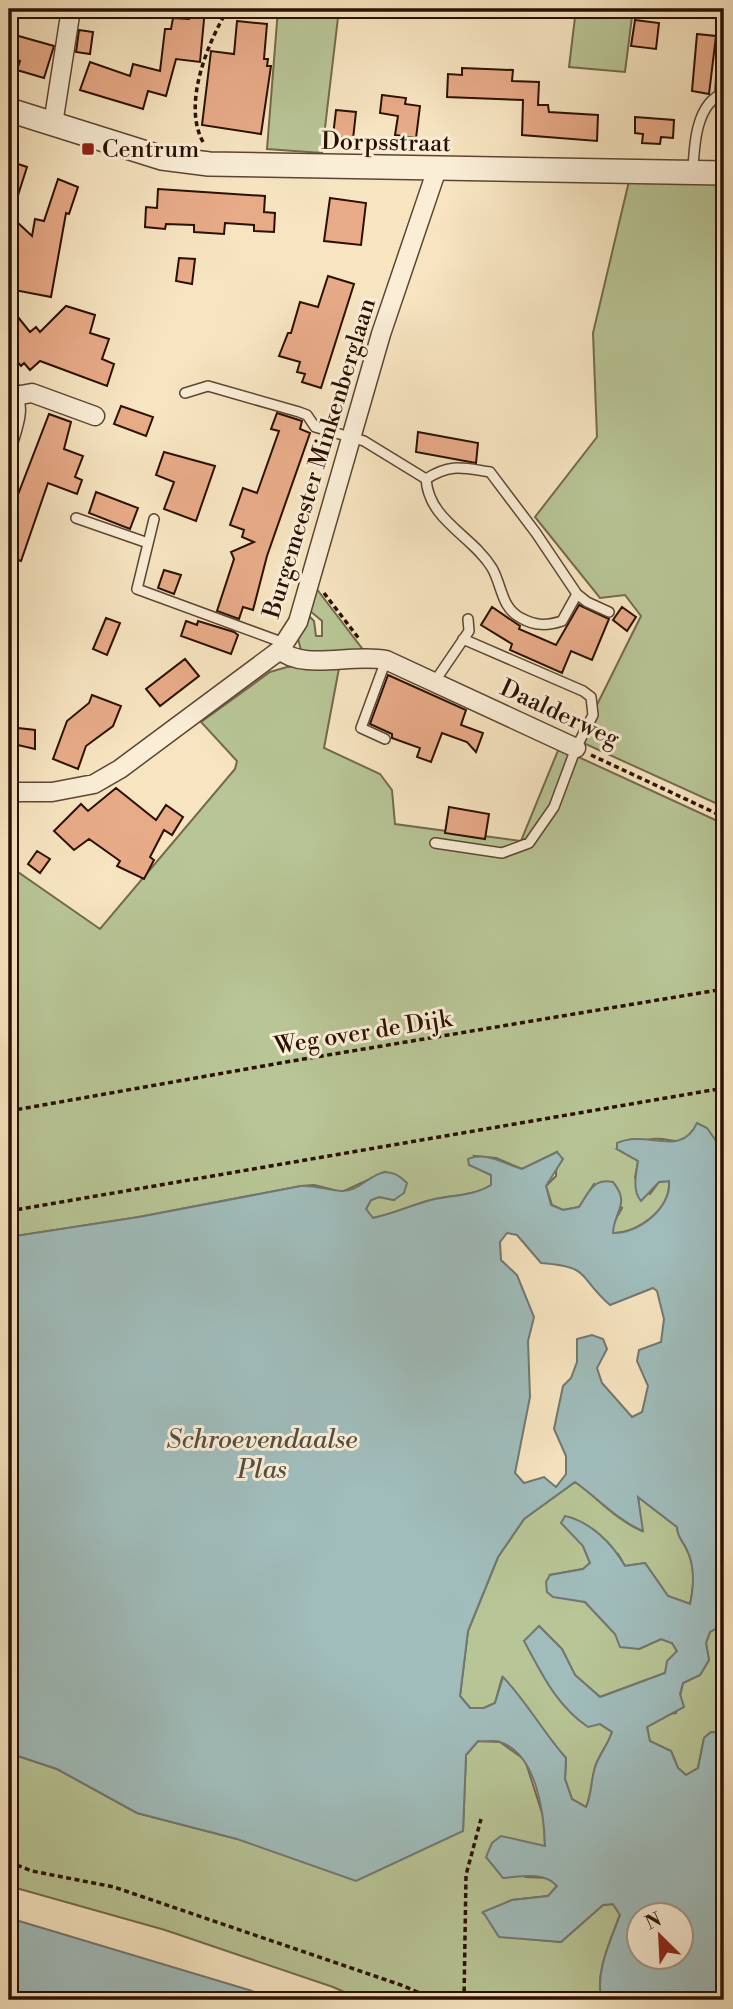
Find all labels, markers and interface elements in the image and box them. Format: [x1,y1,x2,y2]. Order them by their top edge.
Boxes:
street label: Dorpsstraat [321,127,452,159]
place label: Centrum [102,135,199,165]
marker: Centrum [80,141,96,157]
street label: Burgemeester Minkenberglaan [257,295,383,623]
street label: Daalderweg [495,673,624,755]
street label: Weg over de Dijk [271,1004,455,1062]
water label: Schroevendaalse Plas [167,1424,357,1486]
north arrow [624,1900,694,1970]
text: N [642,1907,665,1935]

